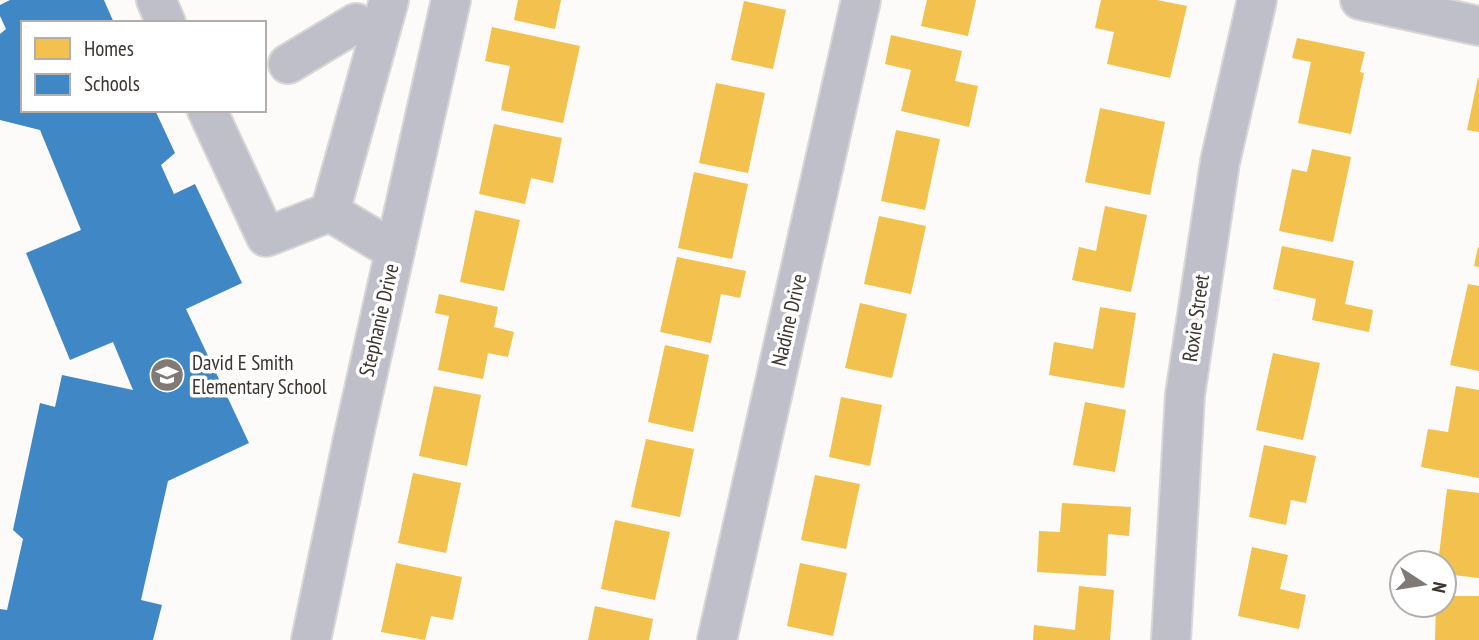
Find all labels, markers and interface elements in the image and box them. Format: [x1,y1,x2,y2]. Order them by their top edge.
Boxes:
legend [21,21,266,112]
text: Homes [84,35,134,62]
text: Schools [84,70,140,97]
street label: Stephanie Drive [352,261,405,379]
street label: Nadine Drive [765,271,812,369]
street label: Roxie Street [1176,272,1215,363]
place label: David E Smith Elementary School [192,349,327,400]
school or university icon: David E Smith Elementary School [148,356,186,394]
north arrow [1388,549,1458,619]
text: N [1427,580,1452,595]

